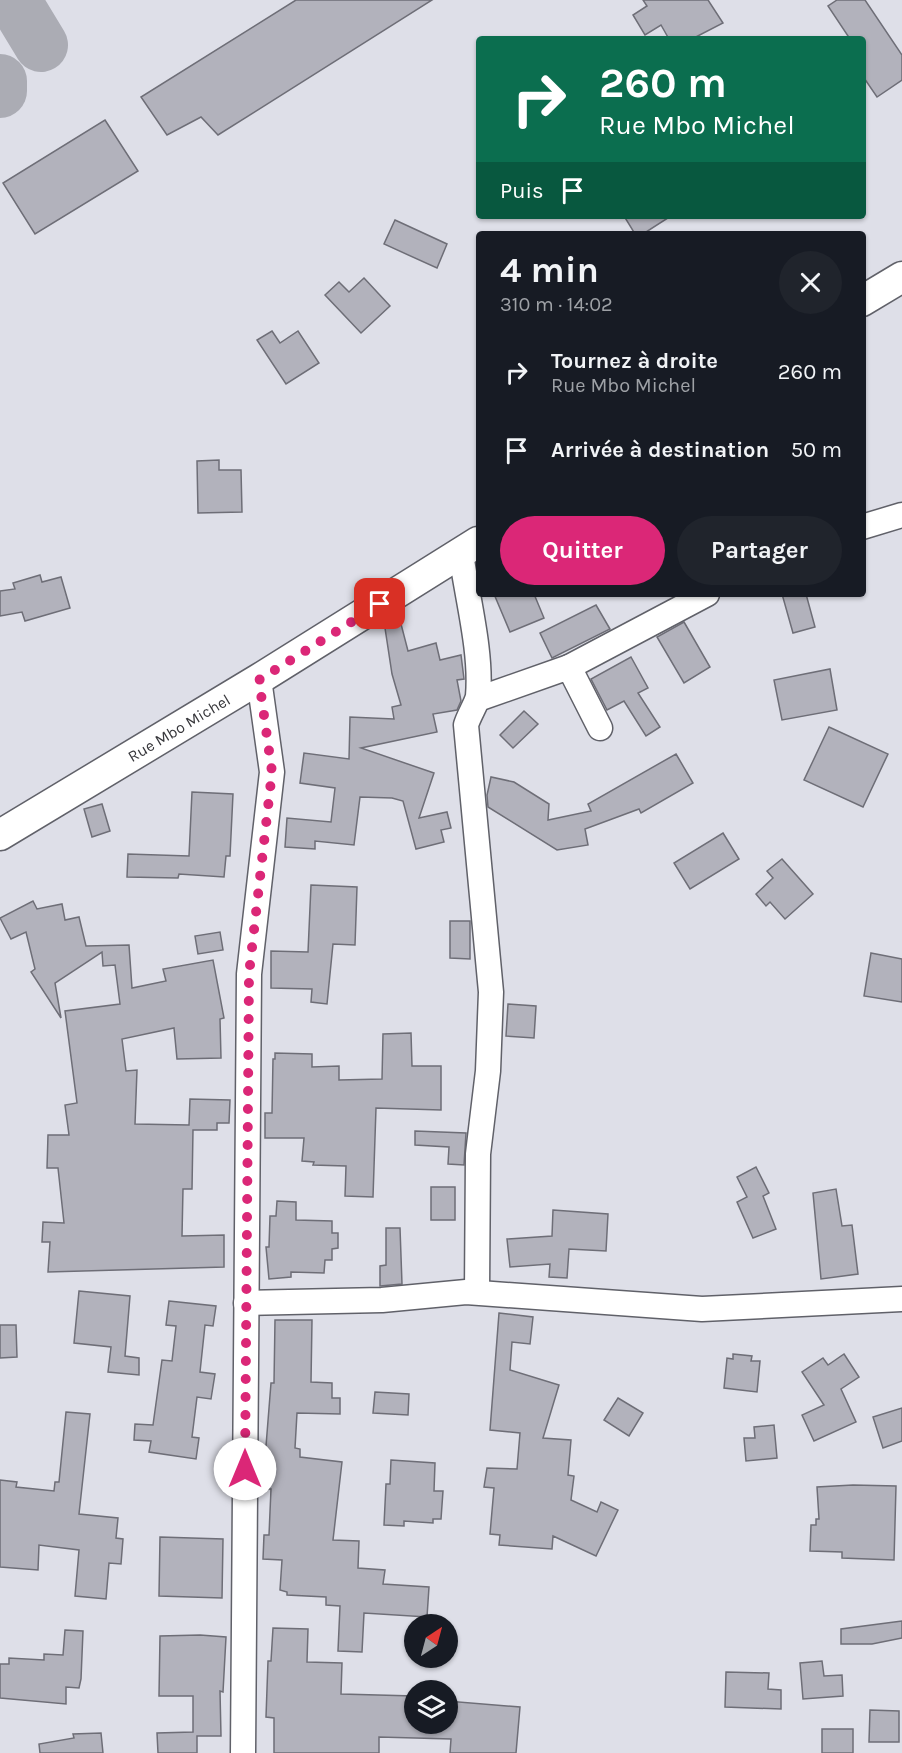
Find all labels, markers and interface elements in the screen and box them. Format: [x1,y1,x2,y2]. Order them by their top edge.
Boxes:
text: 260 m [599,58,727,108]
icon: right [500,60,578,138]
text: Rue Mbo Michel [599,109,795,141]
icon: arrive [556,174,589,207]
text: Puis [500,178,544,204]
text: 4 min [500,249,599,291]
button: close [779,251,842,314]
text: 310 m · 14:02 [500,293,613,316]
text: Tournez à droite [551,348,718,374]
icon: right [500,356,533,389]
text: 260 m [778,359,842,385]
text: Rue Mbo Michel [551,374,696,397]
icon: arrive [500,434,533,467]
text: Arrivée à destination [551,437,769,463]
text: 50 m [791,437,842,463]
button: Quitter [500,516,665,585]
button: Partager [677,516,842,585]
pin [354,578,405,629]
icon: arrive [363,587,396,620]
street label: Rue Mbo Michel [124,690,234,766]
position arrow [213,1437,277,1501]
north arrow [404,1614,458,1668]
map controls [404,1614,458,1734]
button: layers [404,1680,458,1734]

